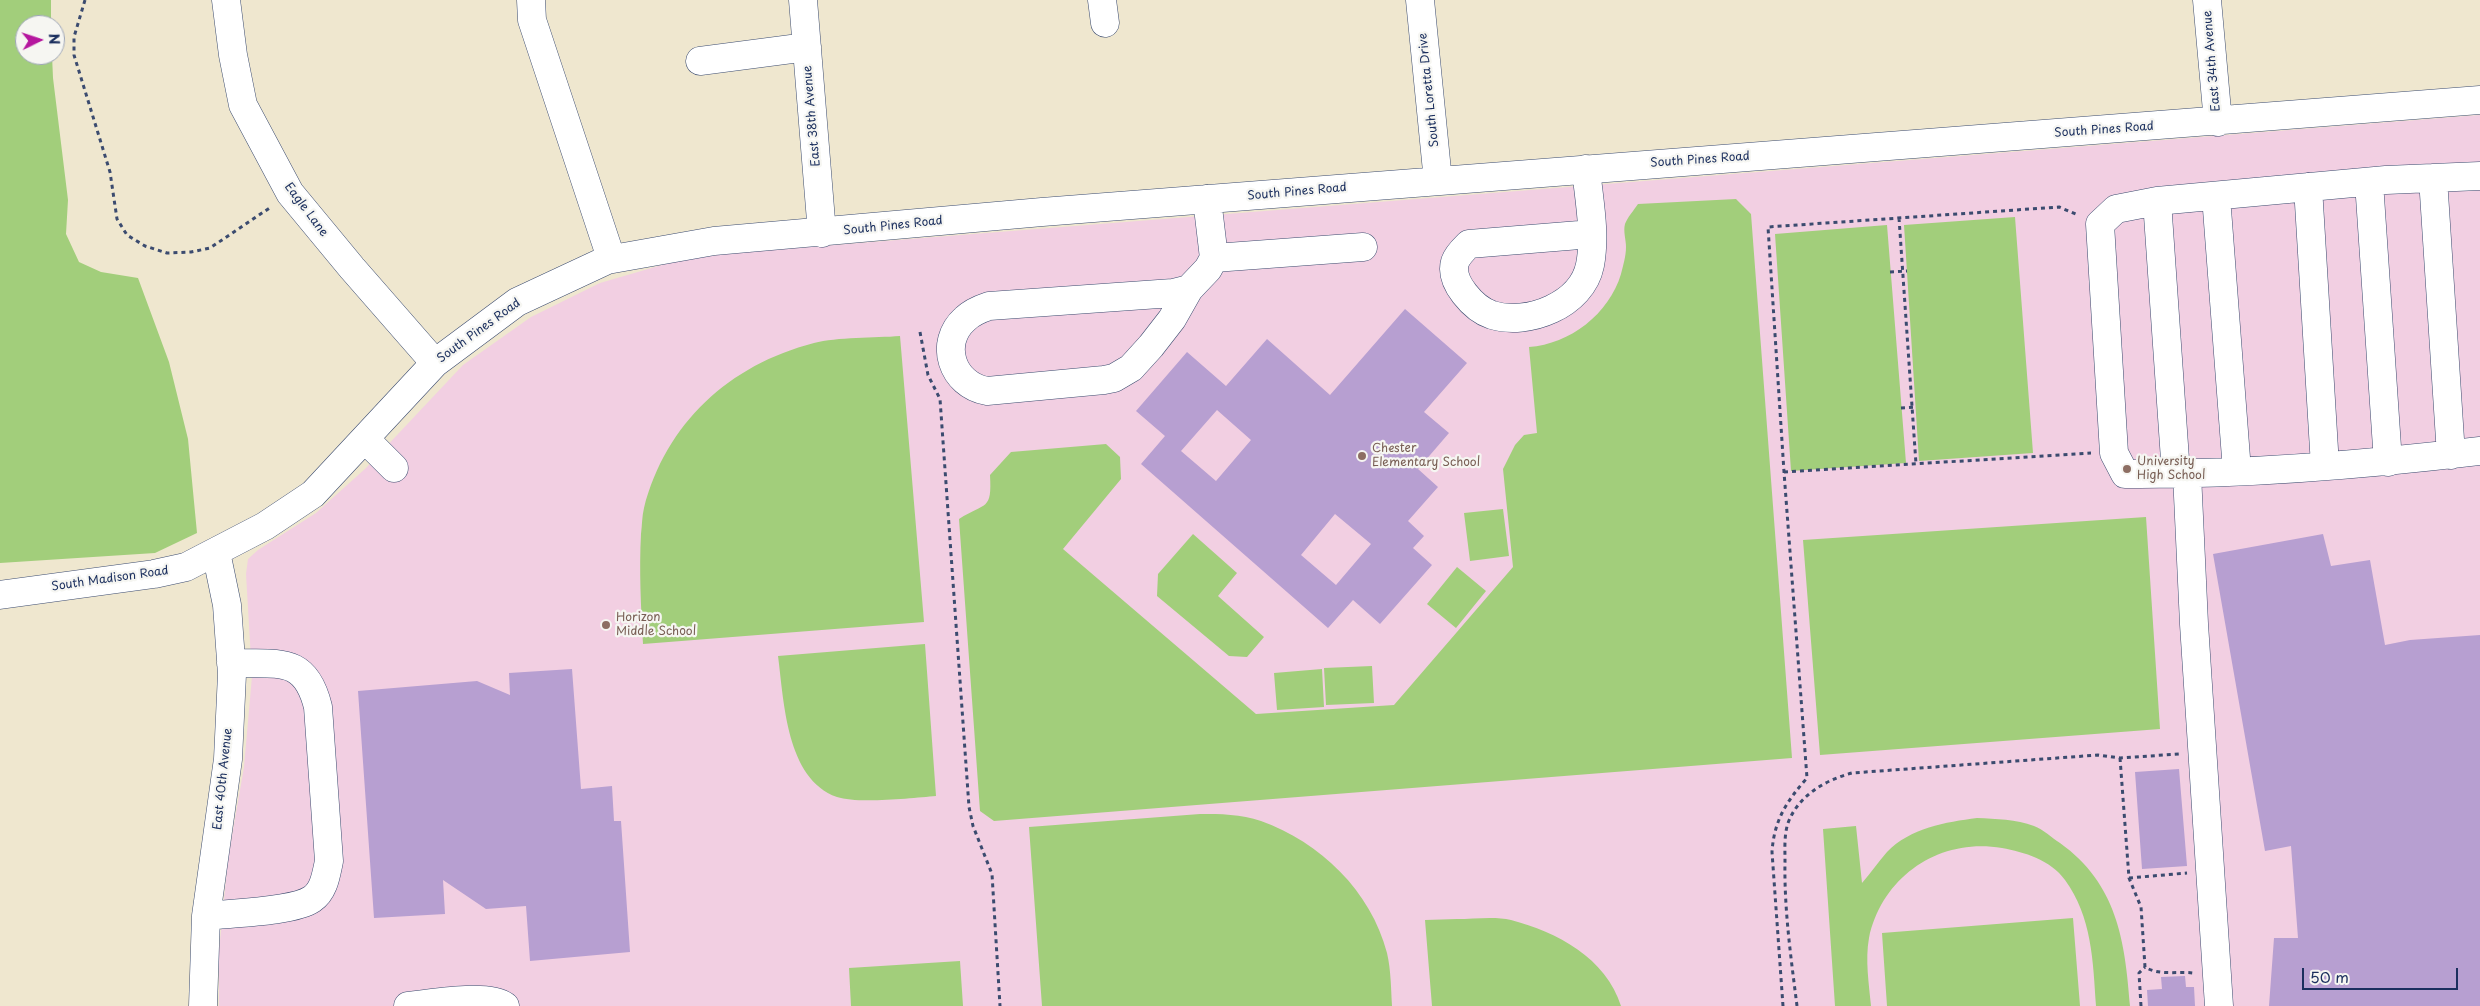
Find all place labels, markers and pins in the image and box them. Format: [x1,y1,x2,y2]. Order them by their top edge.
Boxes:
place label: Chester Elementary School [1372,442,1480,470]
marker: Chester Elementary School [1356,450,1368,462]
place label: University High School [2137,455,2205,483]
marker: University High School [2121,463,2133,475]
place label: Horizon Middle School [616,611,696,639]
marker: Horizon Middle School [600,619,612,631]

